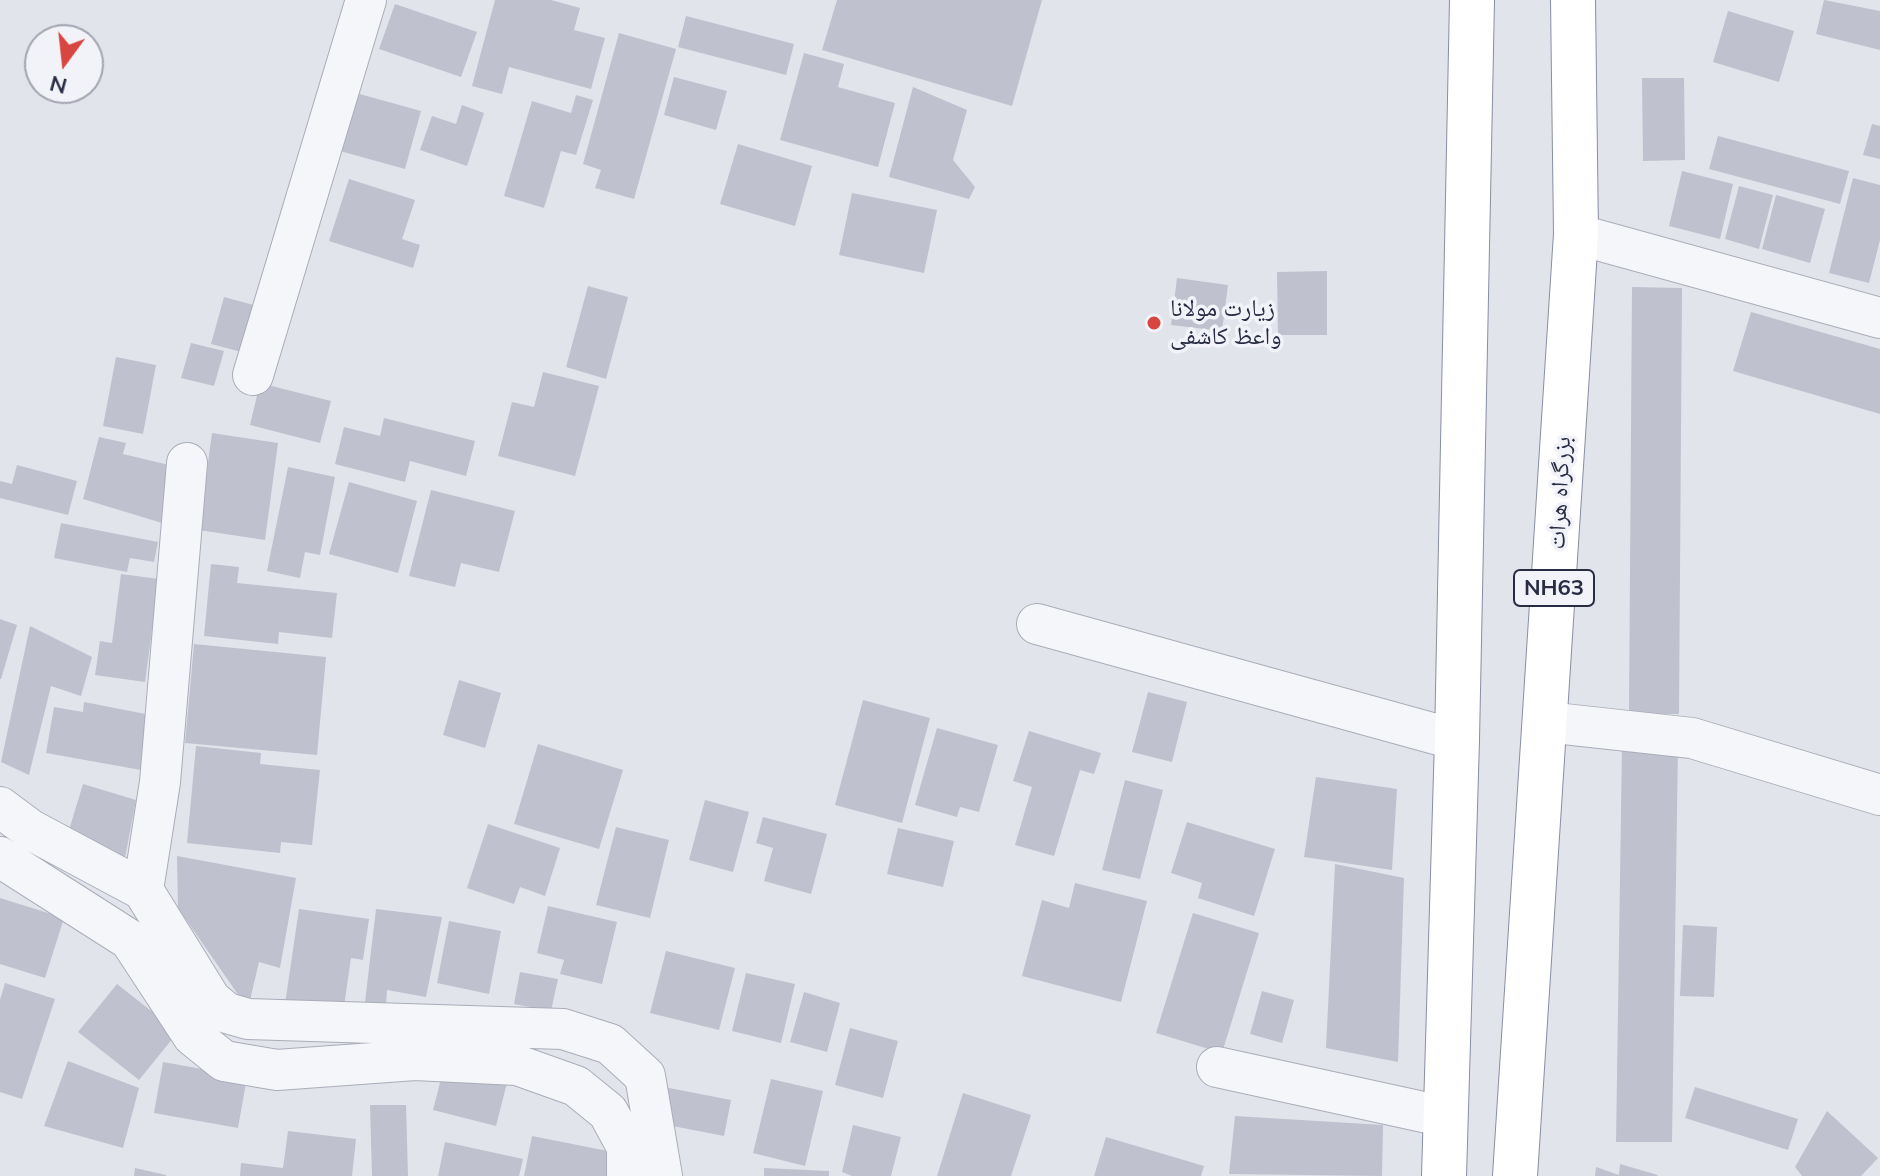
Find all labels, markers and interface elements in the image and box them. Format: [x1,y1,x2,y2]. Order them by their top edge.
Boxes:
north arrow [24,24,104,104]
text: N [47,70,70,101]
place label: زیارت مولانا واعظ کاشفی [1170,295,1282,351]
marker: زیارت مولانا واعظ کاشفی [1145,314,1163,332]
street label: بزرگراه هرات [1543,436,1577,550]
road number: NH63 [1514,570,1594,606]

